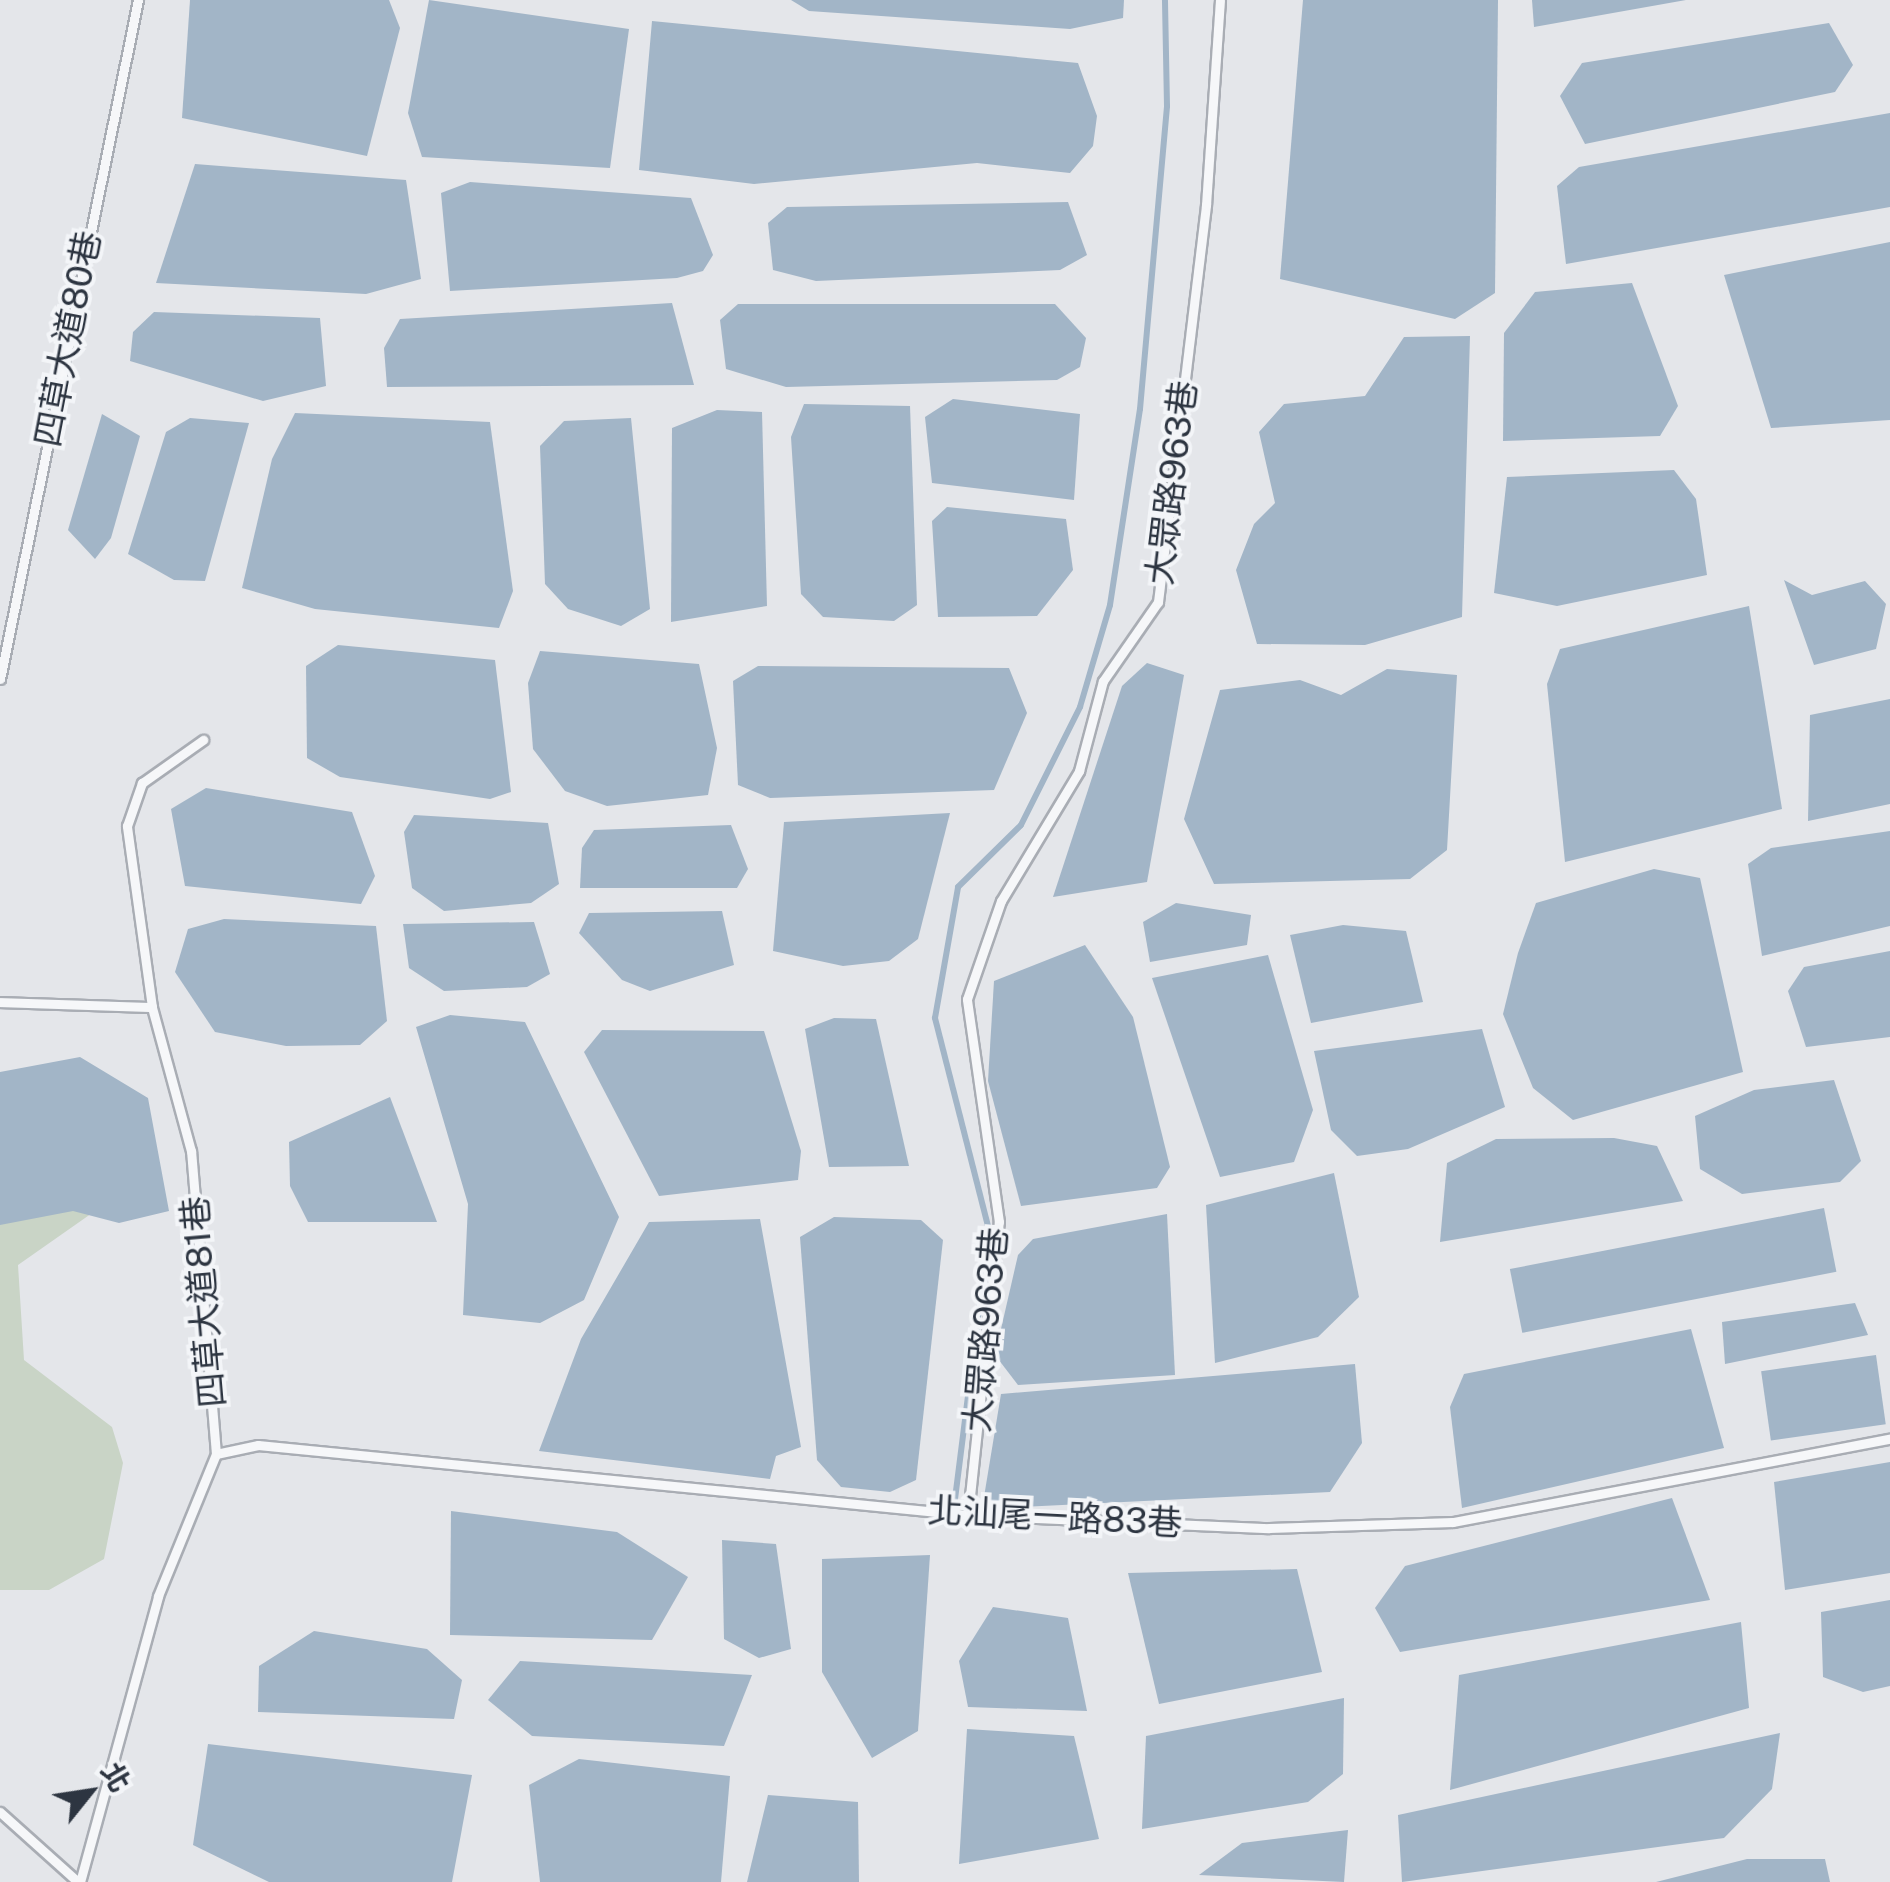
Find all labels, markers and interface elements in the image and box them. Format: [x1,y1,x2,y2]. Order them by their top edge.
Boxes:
street label: 四草大道80巷 [27,228,109,450]
street label: 大眾路963巷 [1139,379,1205,587]
street label: 四草大道81巷 [174,1195,234,1409]
street label: 大眾路963巷 [956,1226,1016,1434]
street label: 北汕尾一路83巷 [927,1489,1183,1545]
north arrow [40,1742,140,1842]
text: 北 [95,1756,138,1797]

